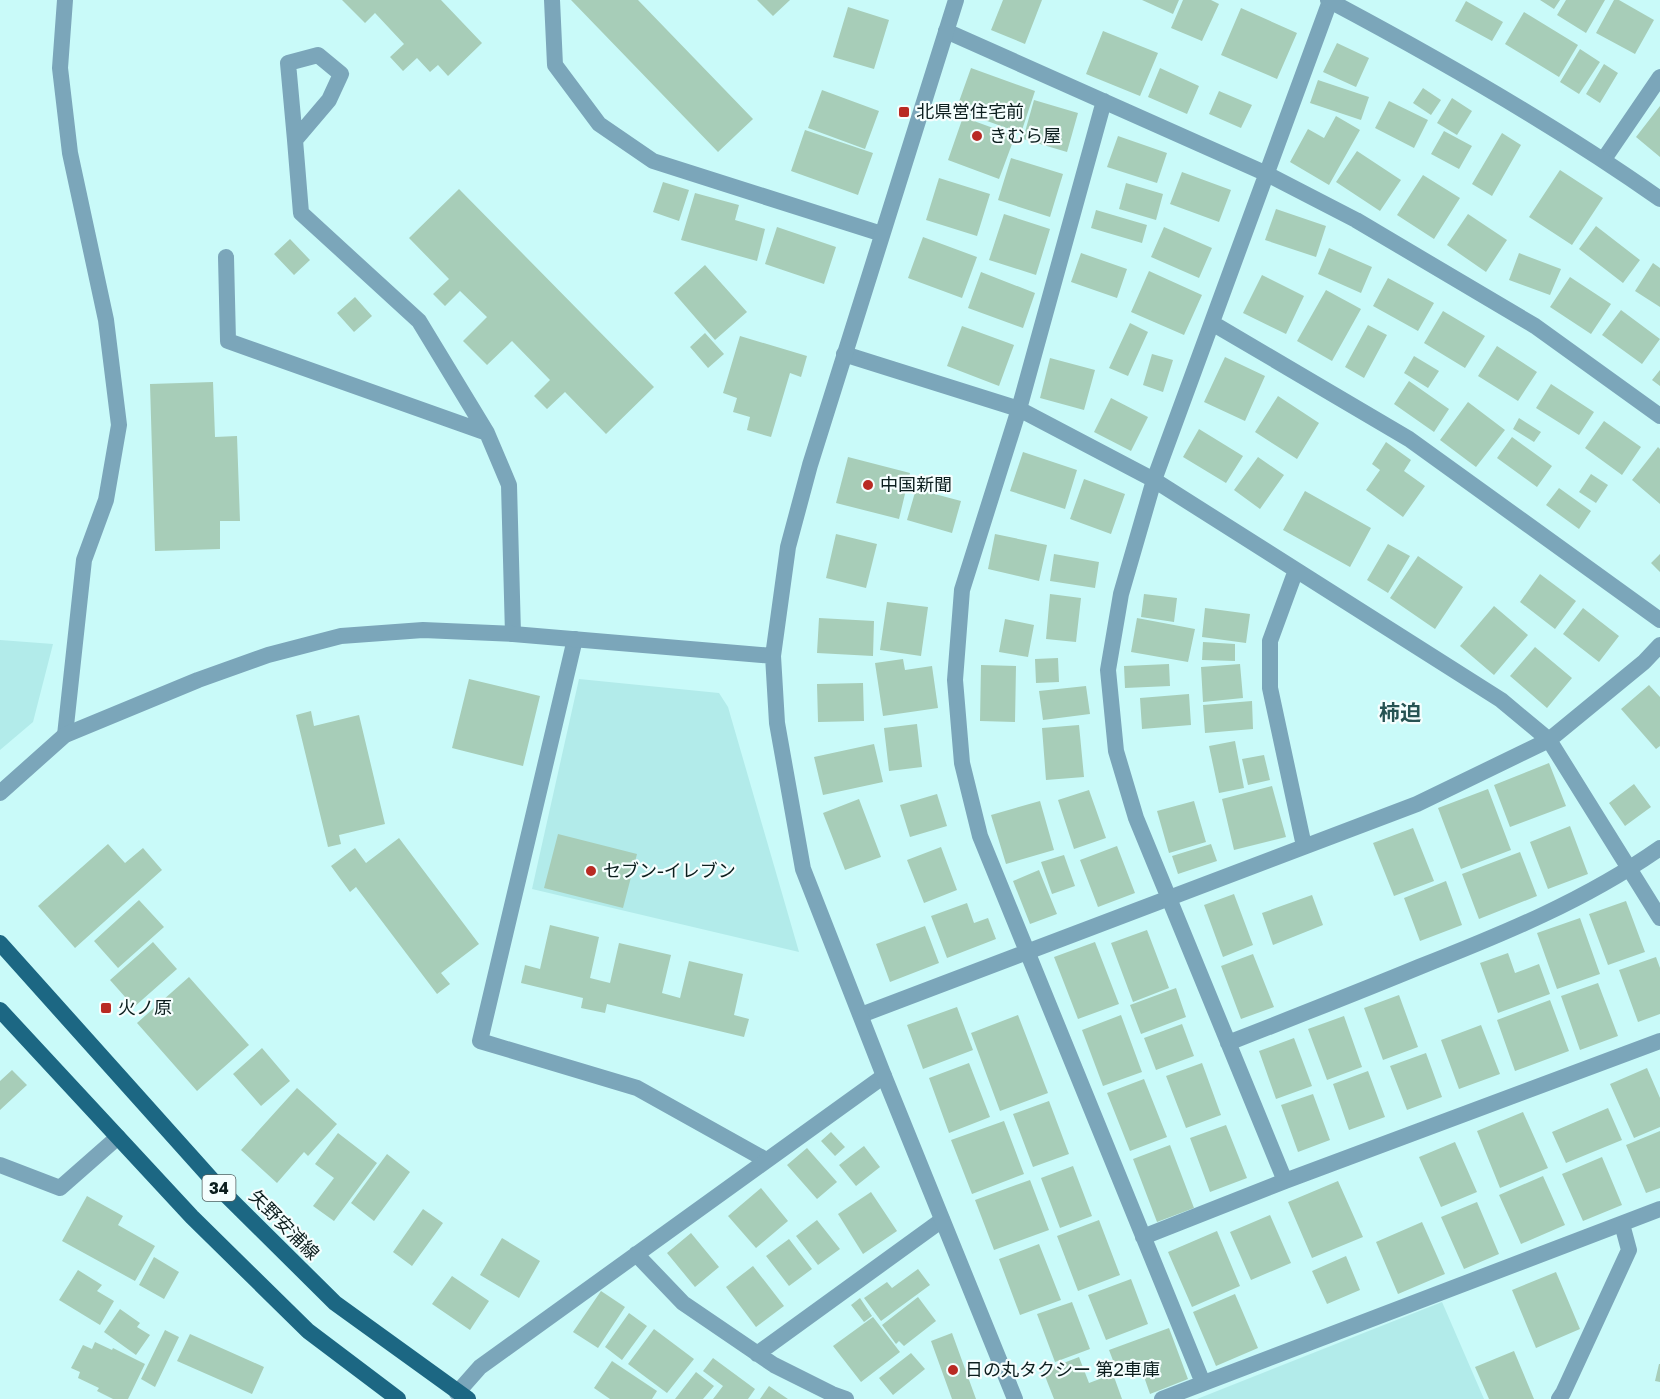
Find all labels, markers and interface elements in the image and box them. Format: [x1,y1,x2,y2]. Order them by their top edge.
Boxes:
place label: 北県営住宅前 [916,100,1024,122]
marker: 北県営住宅前 [897,105,911,119]
place label: きむら屋 [989,124,1061,146]
marker: きむら屋 [970,129,984,143]
place label: 中国新聞 [880,473,952,495]
marker: 中国新聞 [861,478,875,492]
district label: 柿迫 [1379,699,1421,725]
place label: セブン-イレブン [603,859,736,881]
marker: セブン-イレブン [584,864,598,878]
place label: 火ノ原 [118,996,172,1018]
marker: 火ノ原 [99,1001,113,1015]
road number: 34 [202,1175,236,1201]
street label: 矢野安浦線 [245,1185,324,1264]
place label: 日の丸タクシー 第2車庫 [965,1358,1160,1380]
marker: 日の丸タクシー 第2車庫 [946,1363,960,1377]

